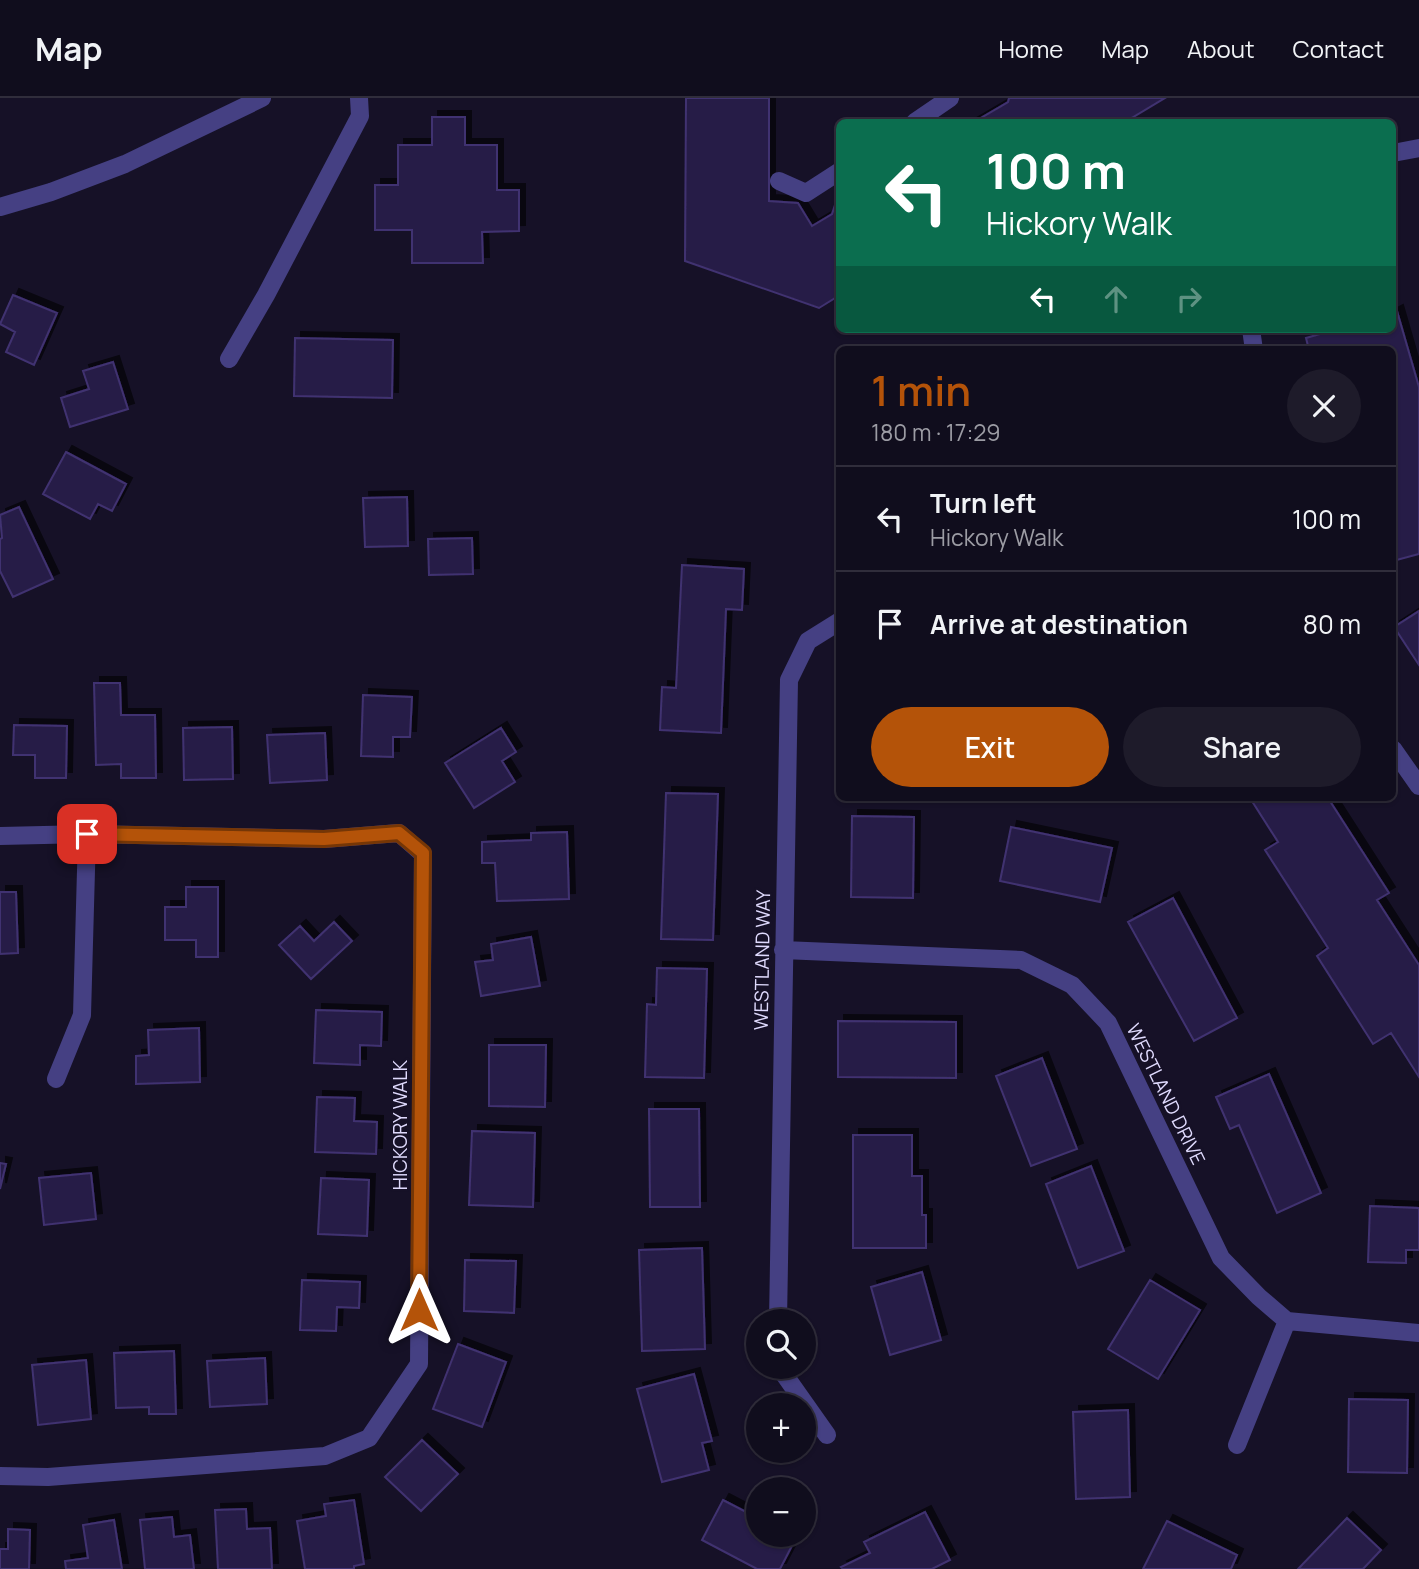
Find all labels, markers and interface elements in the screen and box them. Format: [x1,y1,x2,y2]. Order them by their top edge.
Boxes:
text: Map [35,26,103,71]
text: Home [998,32,1063,65]
text: Map [1101,32,1149,65]
text: About [1187,32,1255,65]
text: Contact [1293,32,1384,65]
text: 100 m [986,137,1126,204]
icon: left [871,147,962,238]
text: Hickory Walk [986,201,1172,245]
icon: left [1024,280,1062,318]
icon: ahead [1097,280,1135,318]
icon: right [1170,280,1208,318]
text: 1 min [871,361,971,419]
button: close [1287,369,1361,443]
text: 180 m · 17:29 [871,416,1001,448]
text: Turn left [930,485,1037,521]
icon: left [871,500,909,538]
text: 100 m [1292,501,1361,537]
text: Hickory Walk [930,521,1064,553]
icon: arrive [871,605,909,643]
text: Arrive at destination [930,606,1188,642]
text: 80 m [1303,606,1361,642]
button: Exit [871,707,1109,787]
button: Share [1123,707,1361,787]
pin [57,804,117,864]
icon: arrive [68,815,106,853]
street label: WESTLAND WAY [748,889,776,1030]
street label: WESTLAND DRIVE [1121,1019,1211,1169]
street label: HICKORY WALK [387,1059,413,1190]
position arrow [382,1273,456,1347]
map controls [746,1309,816,1547]
button: search [746,1309,816,1379]
button: + [746,1393,816,1463]
button: − [746,1477,816,1547]

